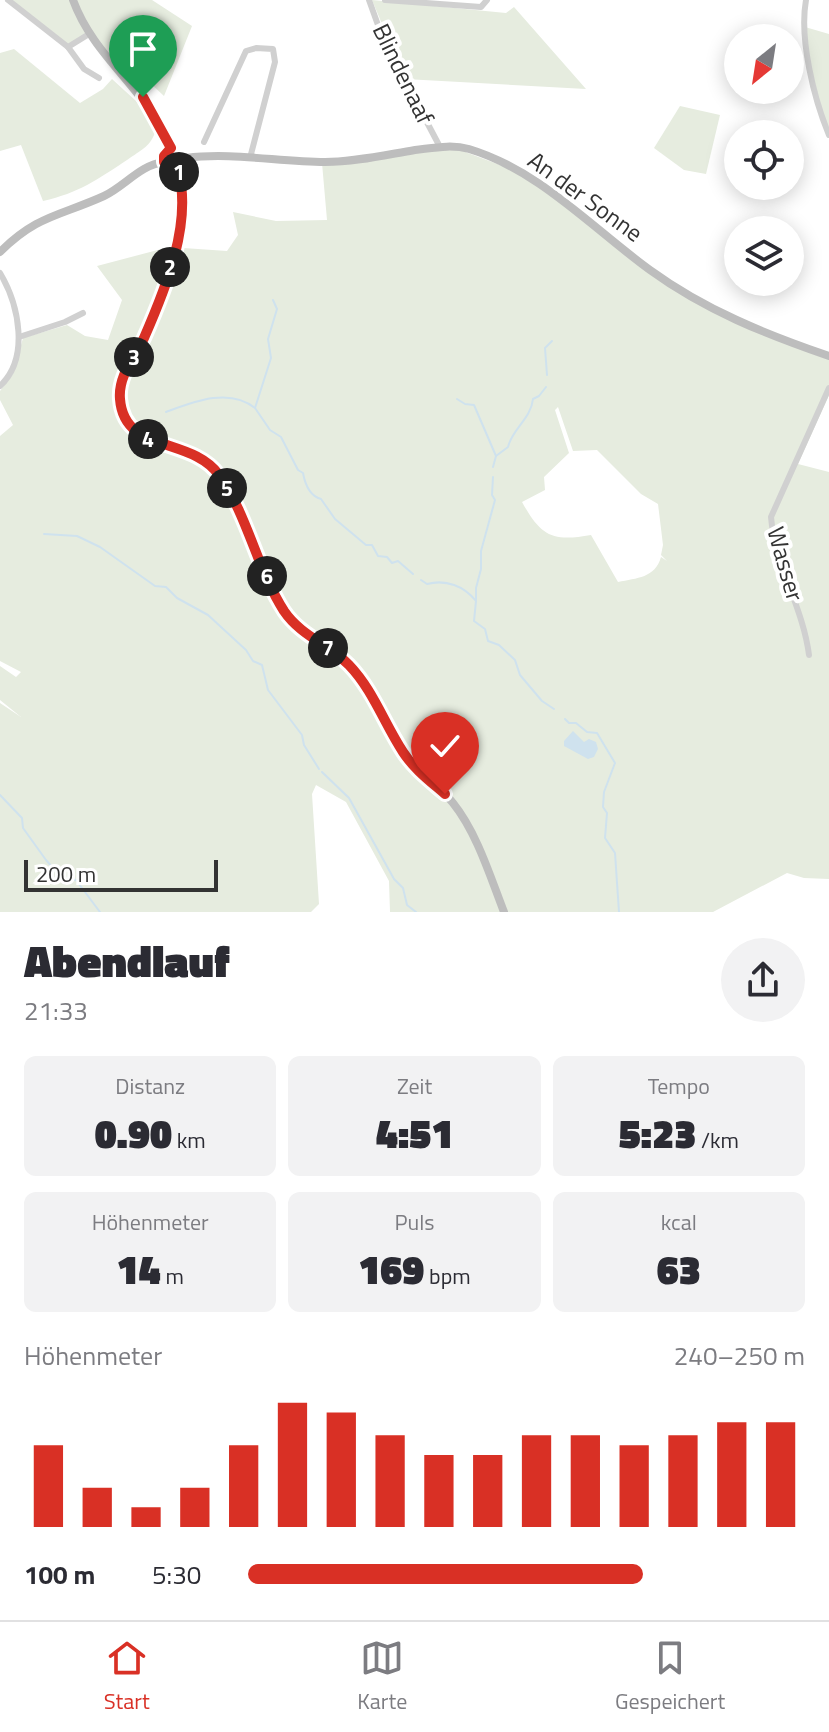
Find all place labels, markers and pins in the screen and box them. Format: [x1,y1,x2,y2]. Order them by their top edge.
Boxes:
pin [109,15,177,97]
pin: 1 [159,152,199,192]
pin: 2 [150,247,190,287]
pin: 3 [114,337,154,377]
pin: 4 [128,419,168,459]
pin: 5 [207,468,247,508]
pin: 6 [247,556,287,596]
pin: 7 [308,628,348,668]
pin [411,712,479,794]

